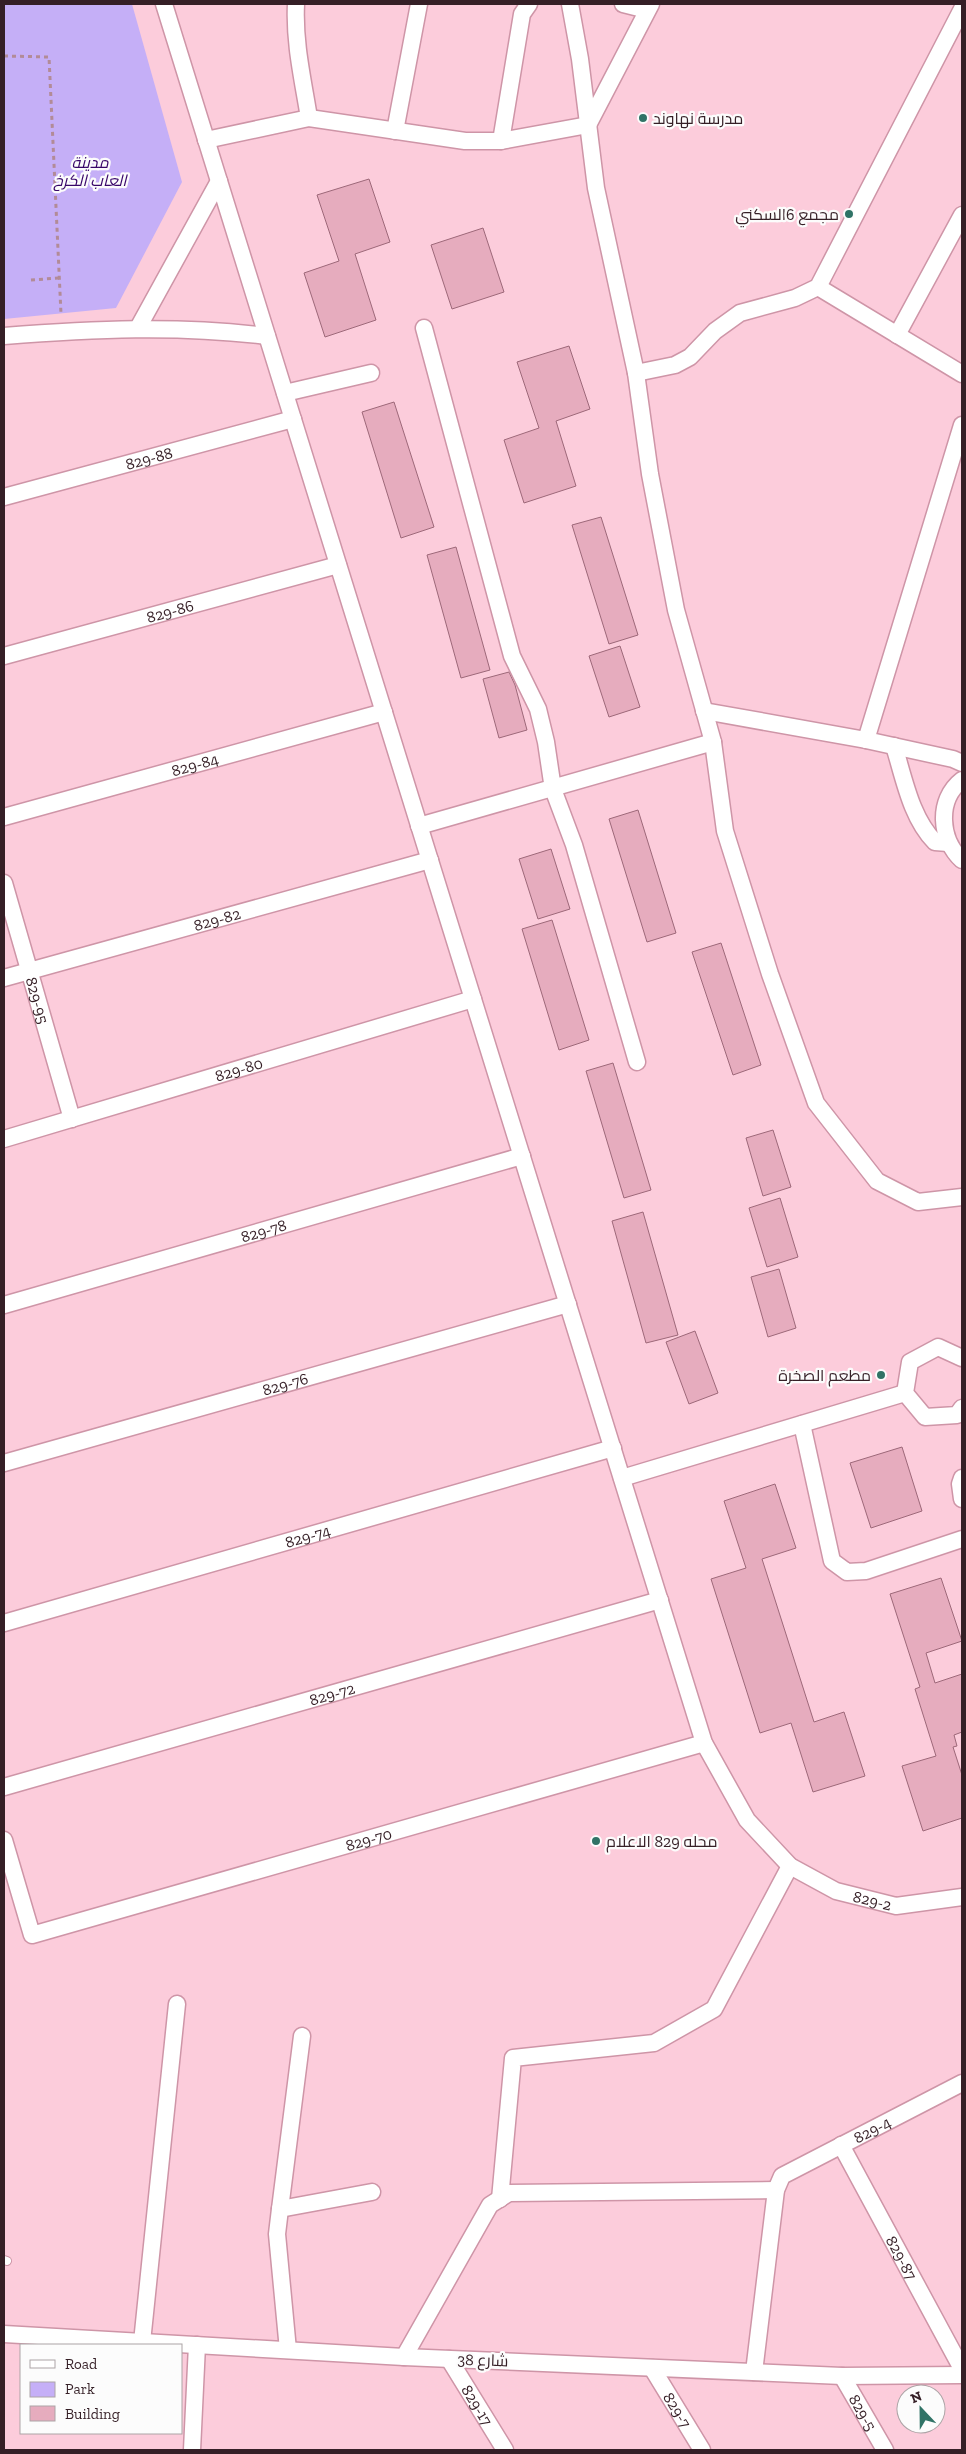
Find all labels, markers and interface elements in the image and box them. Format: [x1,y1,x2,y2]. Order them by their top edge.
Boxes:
place label: مدرسة نهاوند [653,109,743,129]
marker: مدرسة نهاوند [637,112,649,124]
park label: مدينة العاب الكرخ [52,153,128,192]
place label: مجمع 6السكني [735,205,839,228]
marker: مجمع 6السكني [843,208,855,220]
street label: 829-88 [123,442,175,473]
street label: 829-86 [144,595,196,626]
street label: 829-84 [169,749,221,780]
street label: 829-82 [191,903,243,935]
street label: 829-95 [22,975,54,1026]
street label: 829-80 [213,1053,265,1085]
street label: 829-78 [238,1215,289,1246]
place label: مطعم الصخرة [778,1366,871,1387]
street label: 829-76 [260,1368,310,1399]
marker: مطعم الصخرة [875,1369,887,1381]
street label: 829-74 [283,1520,333,1551]
street label: 829-72 [307,1678,357,1709]
street label: 829-70 [343,1823,394,1854]
place label: محله 829 الاعلام [606,1832,718,1853]
marker: محله 829 الاعلام [590,1835,602,1847]
street label: 829-2 [851,1886,894,1914]
street label: 829-4 [850,2112,894,2147]
street label: 829-87 [882,2232,922,2283]
legend [20,2344,182,2434]
street label: شارع 38 [457,2350,509,2372]
text: Road [65,2355,98,2373]
text: Park [65,2380,95,2398]
street label: 829-17 [458,2381,497,2429]
north arrow [896,2384,946,2434]
text: N [908,2387,925,2407]
street label: 829-7 [659,2389,696,2431]
street label: 829-5 [845,2391,881,2434]
text: Building [65,2405,120,2423]

